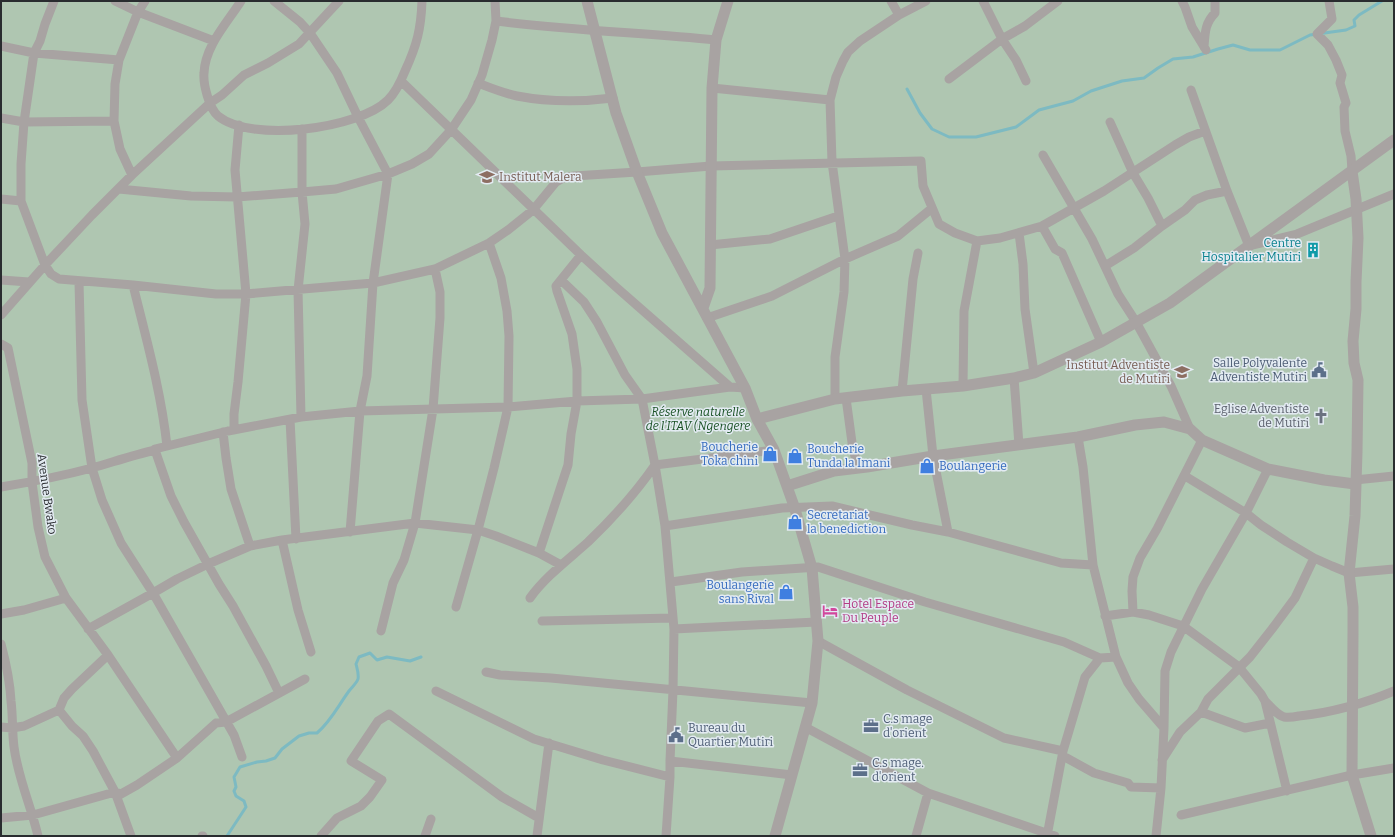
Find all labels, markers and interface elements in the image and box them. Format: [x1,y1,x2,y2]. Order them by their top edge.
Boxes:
school or university icon: Institut Malera [478,168,496,186]
place label: Institut Malera [499,170,582,184]
place label: Centre Hospitalier Mutiri [1201,236,1301,264]
building icon: Centre Hospitalier Mutiri [1304,241,1322,259]
place label: Salle Polyvalente Adventiste Mutiri [1210,356,1307,384]
place label: Institut Adventiste de Mutiri [1066,358,1170,386]
public building icon: Salle Polyvalente Adventiste Mutiri [1310,361,1328,379]
school or university icon: Institut Adventiste de Mutiri [1173,363,1191,381]
place label: Eglise Adventiste de Mutiri [1214,402,1309,430]
park label: Réserve naturelle de l'ITAV (Ngengere [646,405,750,433]
church icon: Eglise Adventiste de Mutiri [1312,407,1330,425]
place label: Boucherie Toka chini [701,440,758,468]
place label: Boucherie Tunda la Imani [807,442,891,470]
shop icon: Boucherie Toka chini [761,445,779,463]
shop icon: Boucherie Tunda la Imani [786,447,804,465]
street label: Avenue Bwako [34,453,60,535]
shop icon: Boulangerie [918,457,936,475]
place label: Boulangerie [939,459,1007,473]
place label: Secretariat la benediction [807,508,886,536]
shop icon: Secretariat la benediction [786,513,804,531]
place label: Boulangerie sans Rival [706,578,775,606]
shop icon: Boulangerie sans Rival [777,583,795,601]
place label: Hotel Espace Du Peuple [842,597,914,625]
hotel icon: Hotel Espace Du Peuple [821,602,839,620]
place label: C.s mage d'orient [883,712,932,740]
office icon: C.s mage d'orient [862,717,880,735]
place label: Bureau du Quartier Mutiri [688,721,774,749]
public building icon: Bureau du Quartier Mutiri [667,726,685,744]
place label: C.s mage. d'orient [872,756,924,784]
office icon: C.s mage. d'orient [851,761,869,779]

